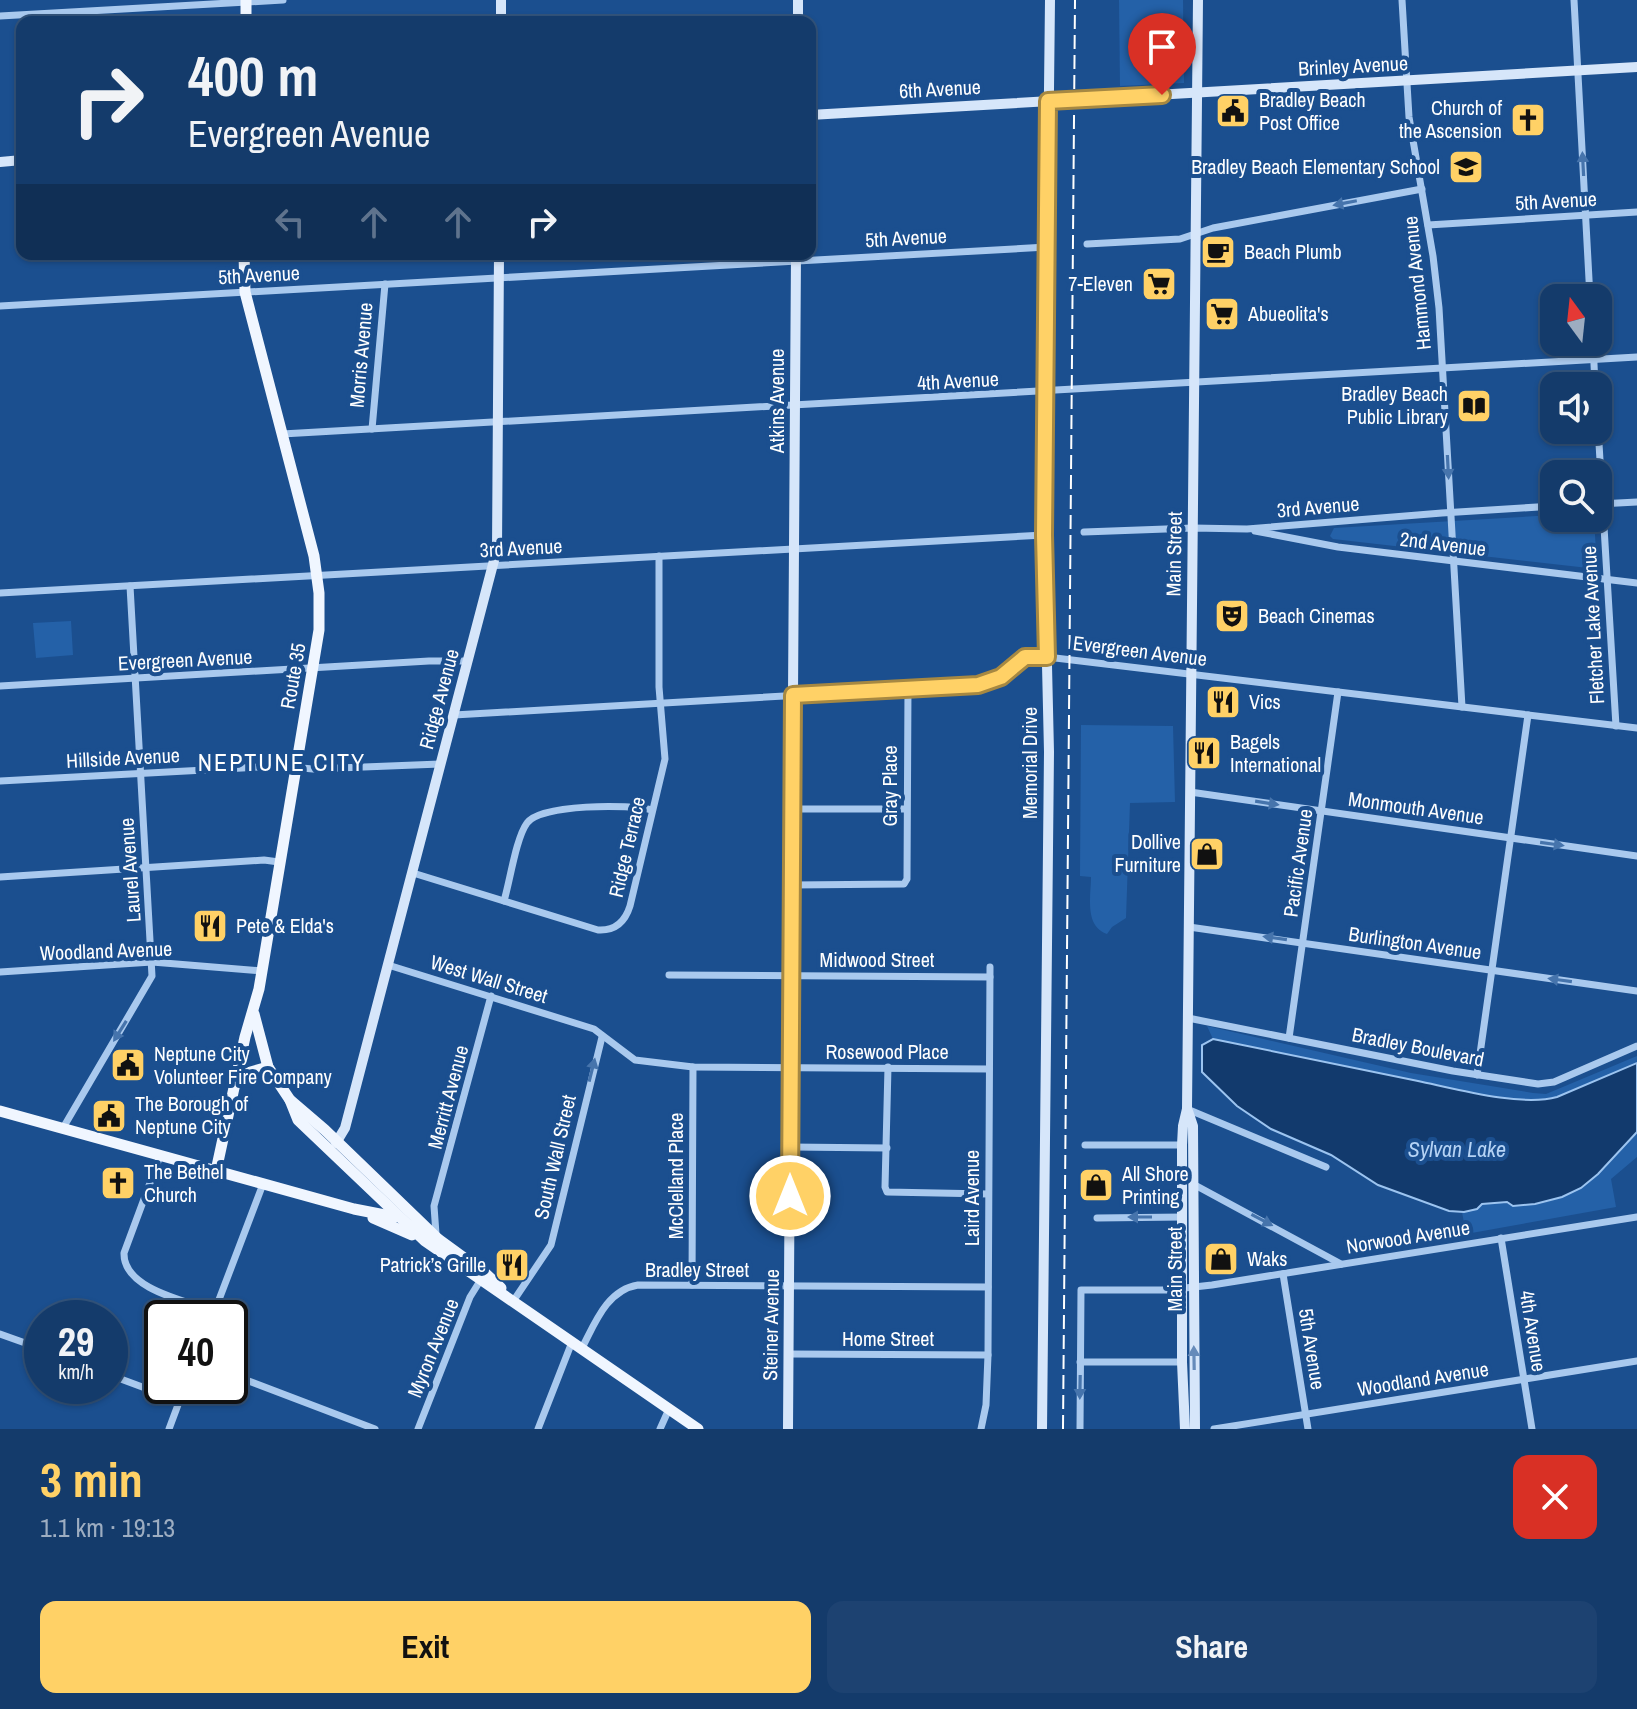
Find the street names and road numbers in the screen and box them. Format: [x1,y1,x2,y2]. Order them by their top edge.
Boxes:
street label: Brinley Avenue [1297,49,1409,82]
street label: 6th Avenue [898,73,982,104]
street label: 5th Avenue [1514,185,1598,216]
street label: Hammond Avenue [1396,215,1437,351]
street label: 5th Avenue [864,222,948,253]
street label: 5th Avenue [217,259,301,290]
street label: Morris Avenue [342,301,379,409]
street label: Atkins Avenue [763,349,790,454]
street label: 4th Avenue [916,365,1000,396]
street label: 3rd Avenue [1276,489,1360,524]
street label: Main Street [1159,511,1188,597]
street label: 2nd Avenue [1399,525,1488,562]
street label: 3rd Avenue [479,532,563,563]
street label: Fletcher Lake Avenue [1575,545,1610,705]
street label: Evergreen Avenue [1072,629,1209,672]
street label: Route 35 [273,641,312,711]
street label: Evergreen Avenue [117,642,253,677]
street label: Ridge Avenue [412,646,465,752]
street label: Memorial Drive [1016,707,1043,819]
street label: Hillside Avenue [66,741,180,774]
street label: Gray Place [876,745,903,827]
street label: Monmouth Avenue [1347,785,1486,830]
street label: Ridge Terrace [602,794,651,900]
street label: Pacific Avenue [1277,807,1318,919]
street label: Laurel Avenue [112,817,147,923]
street label: Burlington Avenue [1347,920,1483,965]
street label: Woodland Avenue [39,935,173,966]
street label: Midwood Street [820,946,935,973]
street label: West Wall Street [427,948,551,1009]
street label: Bradley Boulevard [1350,1020,1486,1073]
street label: Rosewood Place [825,1038,949,1065]
street label: Merritt Avenue [421,1042,474,1152]
street label: South Wall Street [527,1092,582,1222]
street label: McClelland Place [662,1113,689,1239]
street label: Laird Avenue [958,1150,985,1246]
street label: Norwood Avenue [1344,1213,1472,1260]
street label: Main Street [1161,1226,1188,1311]
street label: Bradley Street [645,1256,749,1283]
street label: Steiner Avenue [756,1269,785,1381]
street label: 4th Avenue [1514,1288,1553,1373]
street label: Myron Avenue [400,1294,465,1401]
street label: 5th Avenue [1293,1306,1332,1391]
street label: Home Street [842,1325,934,1352]
street label: Woodland Avenue [1355,1355,1490,1402]

